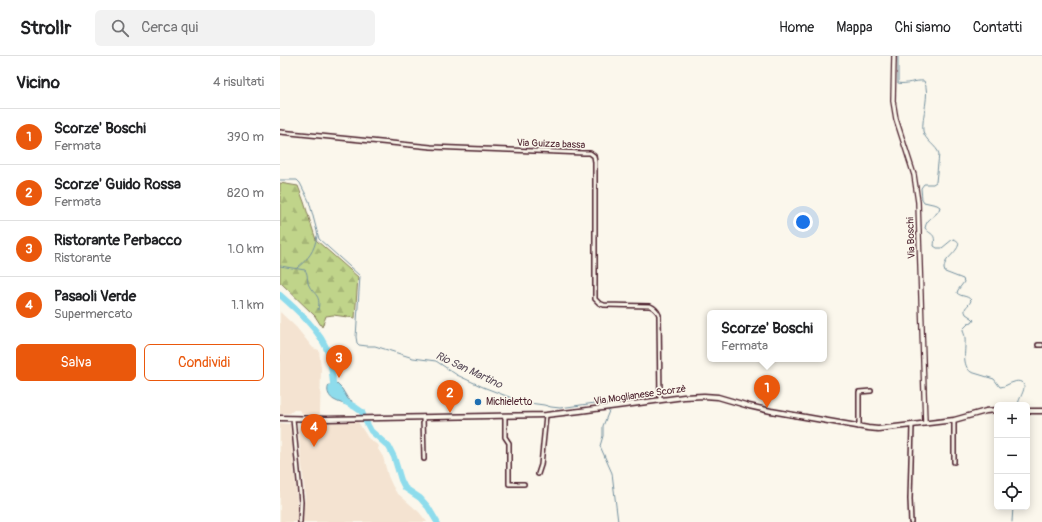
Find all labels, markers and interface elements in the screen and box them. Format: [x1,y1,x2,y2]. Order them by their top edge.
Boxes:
search box [95,10,375,46]
text: Strollr [20,16,71,40]
icon: search [109,17,131,39]
text: Cerca qui [141,18,198,37]
text: Home [779,19,814,36]
text: Mappa [836,19,873,36]
text: Chi siamo [895,19,951,36]
text: Contatti [973,19,1022,36]
text: Vicino [16,72,60,93]
text: 4 risultati [213,74,264,90]
text: Scorze' Boschi [54,119,146,138]
text: 1 [26,129,32,145]
text: 390 m [227,129,264,145]
street label: Via Guizza bassa [517,137,586,151]
text: Fermata [54,138,101,154]
text: Scorze' Guido Rossa [54,175,181,194]
text: 2 [25,185,33,201]
text: 820 m [227,185,264,201]
text: Fermata [54,194,101,210]
your location [793,212,813,232]
street label: Via Boschi [904,217,918,259]
text: Ristorante Perbacco [54,231,182,250]
text: 3 [25,241,33,257]
text: 1.0 km [227,241,264,257]
text: Ristorante [54,250,111,266]
text: Pasaoli Verde [54,287,136,306]
text: 4 [25,297,33,313]
text: 1.1 km [231,297,264,313]
text: Supermercato [54,306,132,322]
popup [707,310,827,362]
text: Scorze' Boschi [721,319,813,338]
text: Fermata [721,338,768,354]
button: Salva [16,344,136,381]
button: Condividi [144,344,264,381]
pin: 3 [326,345,352,378]
water label: Rio San Martino [434,349,505,392]
pin: 1 [754,375,780,408]
pin: 2 [437,380,463,413]
street label: Via Moglianese Scorzè [593,383,687,407]
place label: Michieletto [486,396,533,408]
marker: Michieletto [473,397,483,407]
map controls [994,402,1030,510]
button: + [994,402,1030,438]
pin: 4 [301,414,327,447]
button: − [994,438,1030,474]
button: locate [994,474,1030,510]

